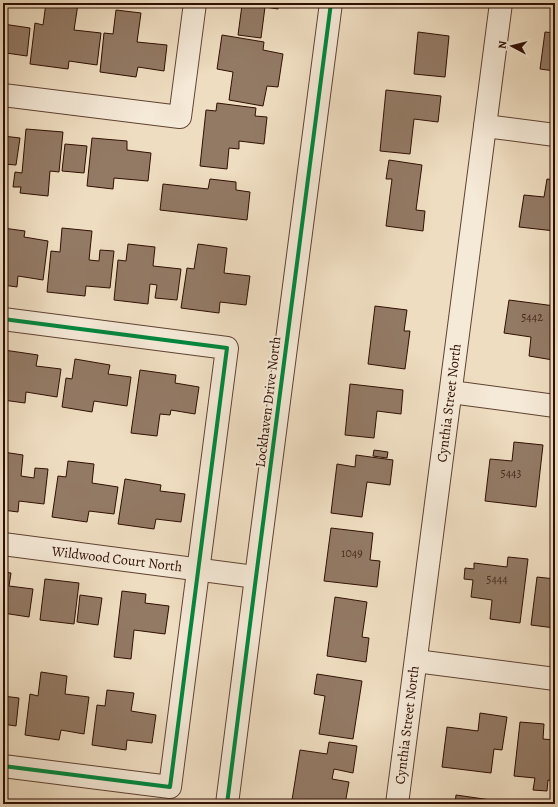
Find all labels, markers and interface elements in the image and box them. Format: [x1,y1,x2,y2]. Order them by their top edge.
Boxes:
north arrow [492,26,532,66]
text: N [495,40,511,50]
house number: 5442 [521,309,543,325]
street label: Lockhaven Drive North [251,335,286,469]
street label: Cynthia Street North [432,342,466,463]
house number: 5443 [500,465,522,481]
street label: Wildwood Court North [50,541,184,576]
house number: 1049 [341,545,363,561]
house number: 5444 [486,571,508,587]
street label: Cynthia Street North [390,664,424,785]

